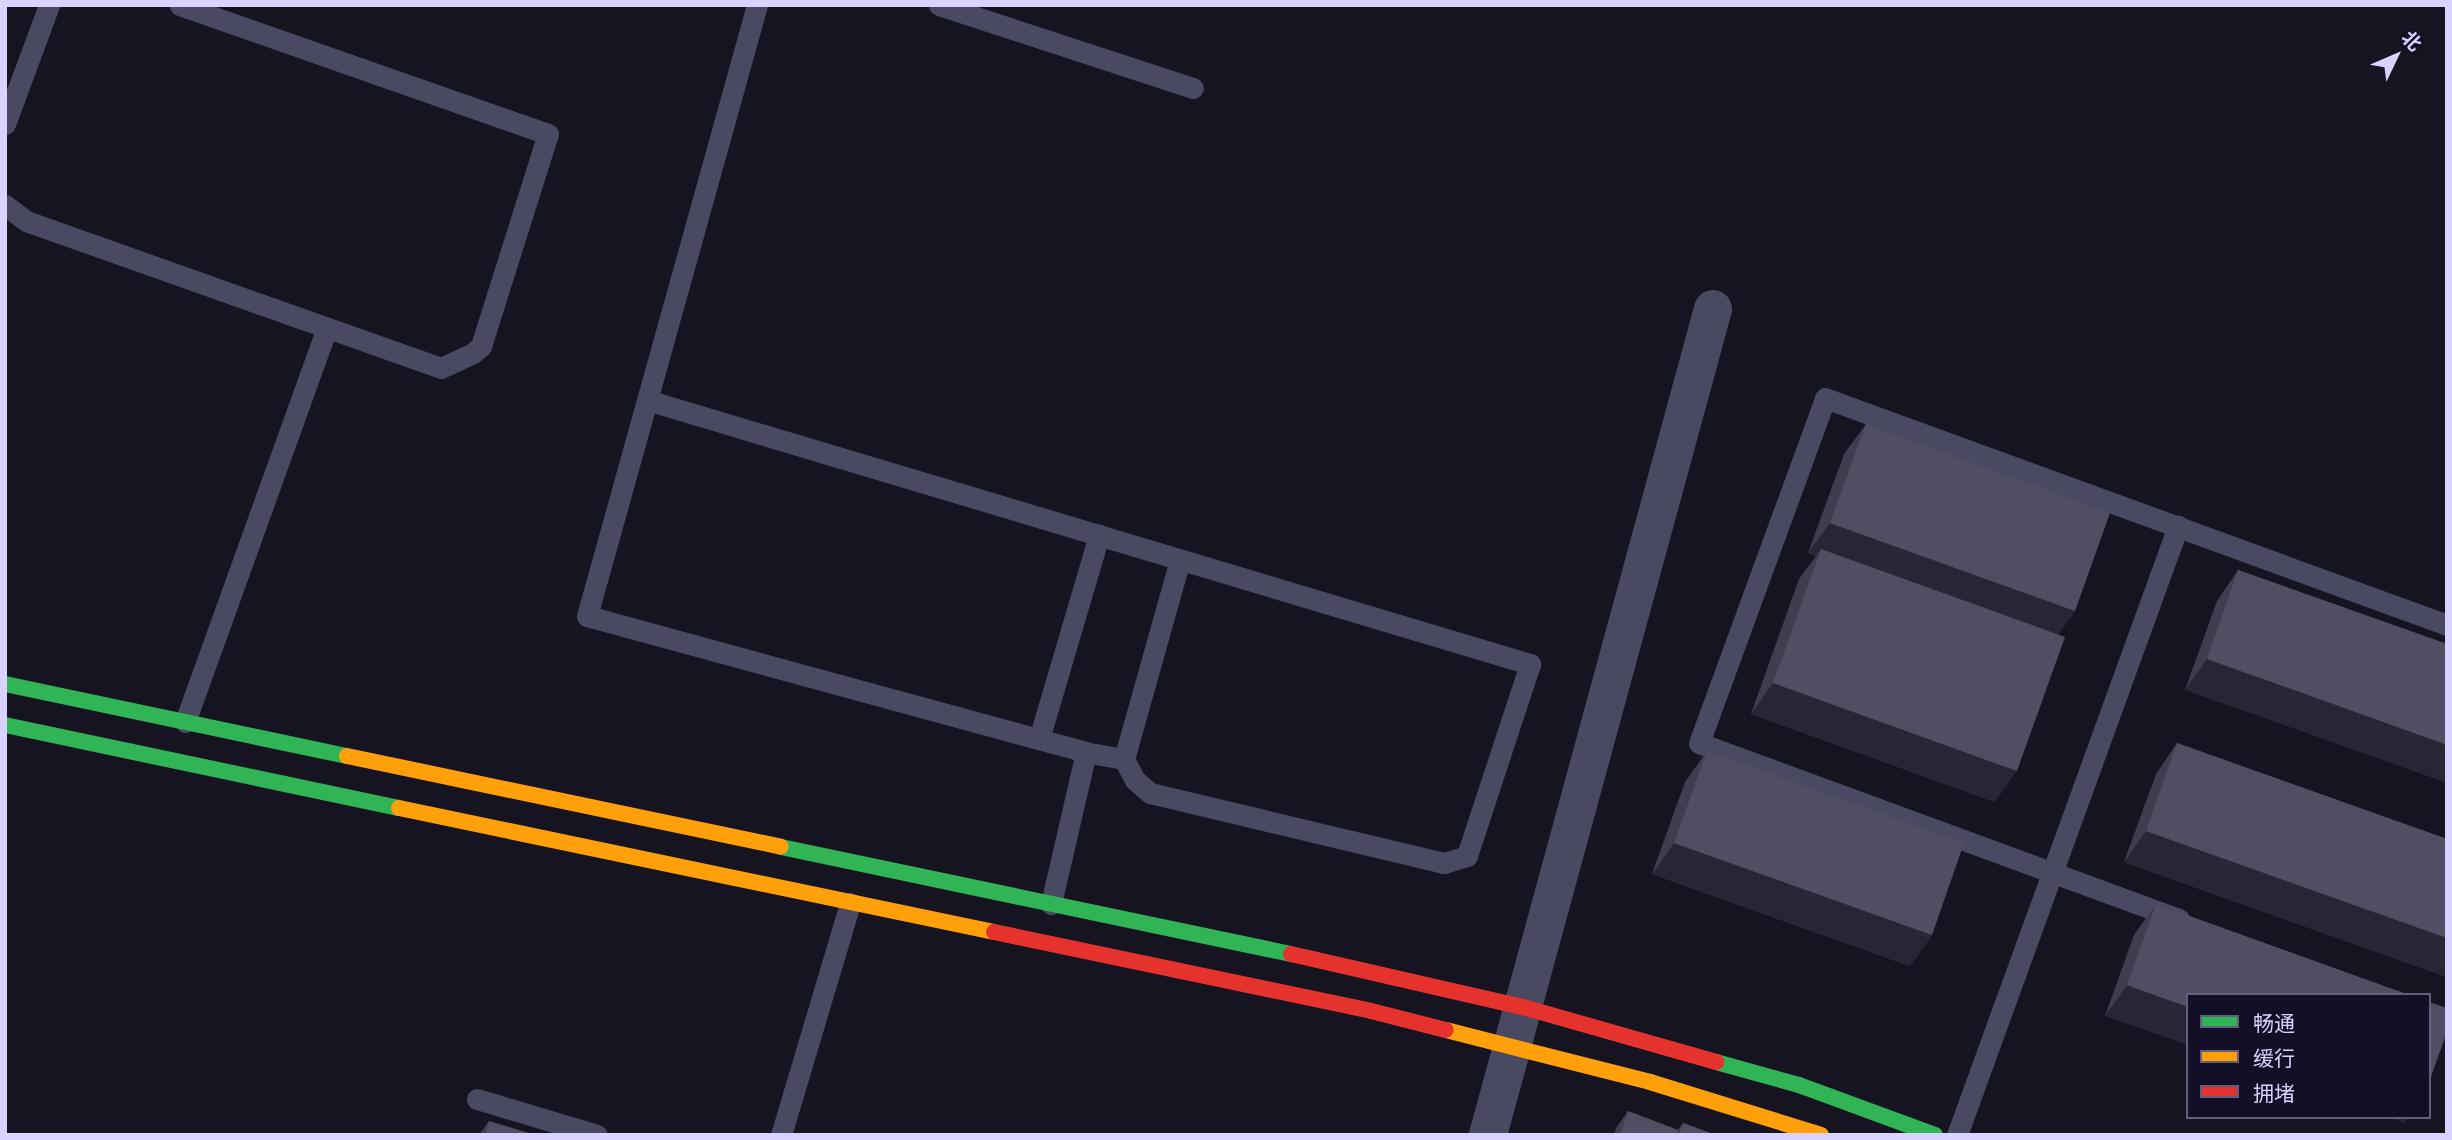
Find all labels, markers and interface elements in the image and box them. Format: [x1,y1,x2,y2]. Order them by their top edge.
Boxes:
north arrow [2361,21,2431,91]
text: 北 [2397,26,2426,56]
legend [2186,993,2431,1119]
text: 畅通 [2253,1011,2295,1036]
text: 缓行 [2253,1046,2295,1071]
text: 拥堵 [2253,1081,2295,1106]

